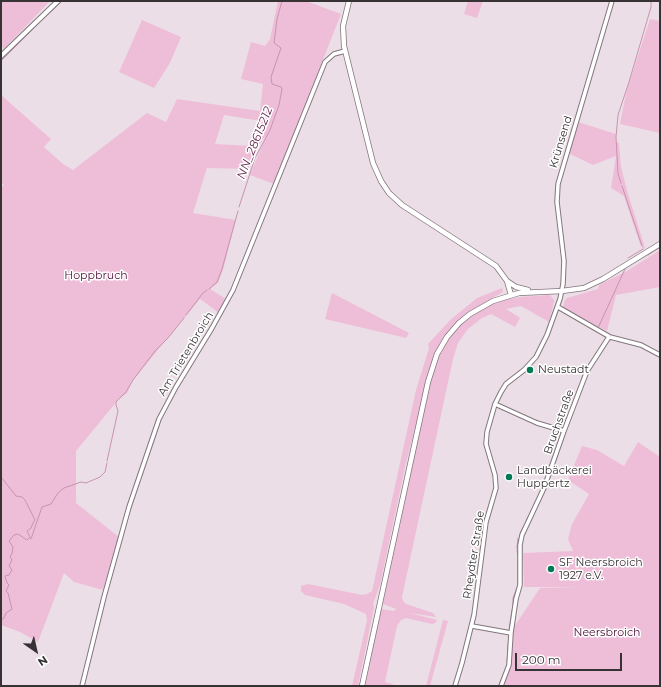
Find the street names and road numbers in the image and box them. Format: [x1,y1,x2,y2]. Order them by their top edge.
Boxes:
street label: Krünsend [547,114,575,170]
street label: Am Trietenbroich [156,309,216,399]
street label: Bruchstraße [541,388,577,456]
street label: Rheydter Straße [461,510,487,600]

